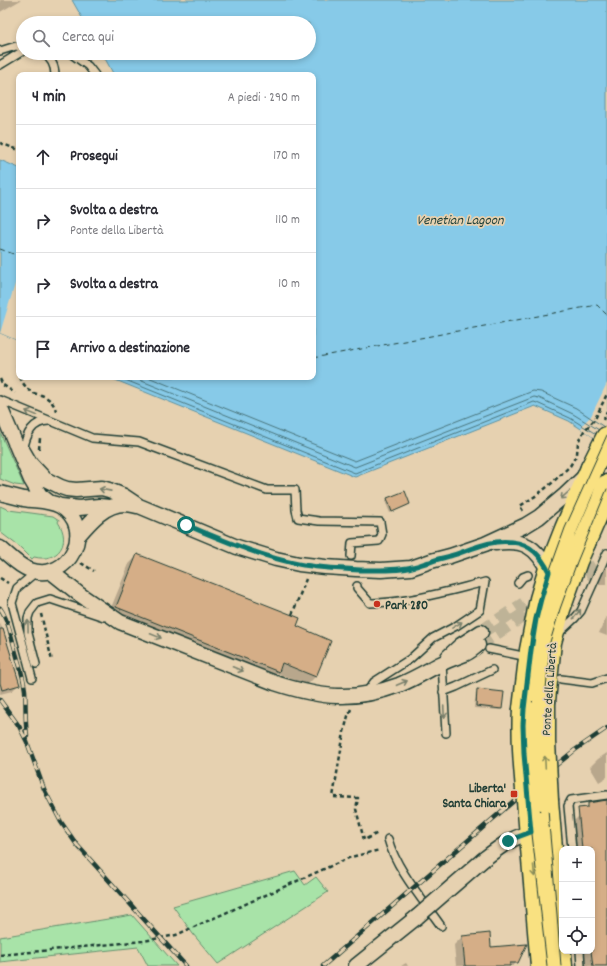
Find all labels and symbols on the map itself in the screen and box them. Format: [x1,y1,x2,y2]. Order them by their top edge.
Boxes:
water label: Venetian Lagoon [417,211,504,231]
one-way arrow [26,409,38,416]
one-way arrow [98,485,111,493]
one-way arrow [560,490,570,499]
route start [177,516,195,534]
place label: Park 280 [385,597,428,616]
marker: Park 280 [372,599,382,609]
one-way arrow [573,609,582,620]
one-way arrow [24,620,32,633]
one-way arrow [451,621,463,629]
one-way arrow [149,633,161,640]
street label: Ponte della Libertà [538,641,563,736]
one-way arrow [232,665,244,673]
one-way arrow [396,679,408,686]
one-way arrow [441,705,448,718]
one-way arrow [541,756,548,769]
place label: Liberta' Santa Chiara [443,780,507,814]
marker: Liberta' Santa Chiara [509,789,519,799]
route end [499,832,517,850]
one-way arrow [531,864,538,877]

